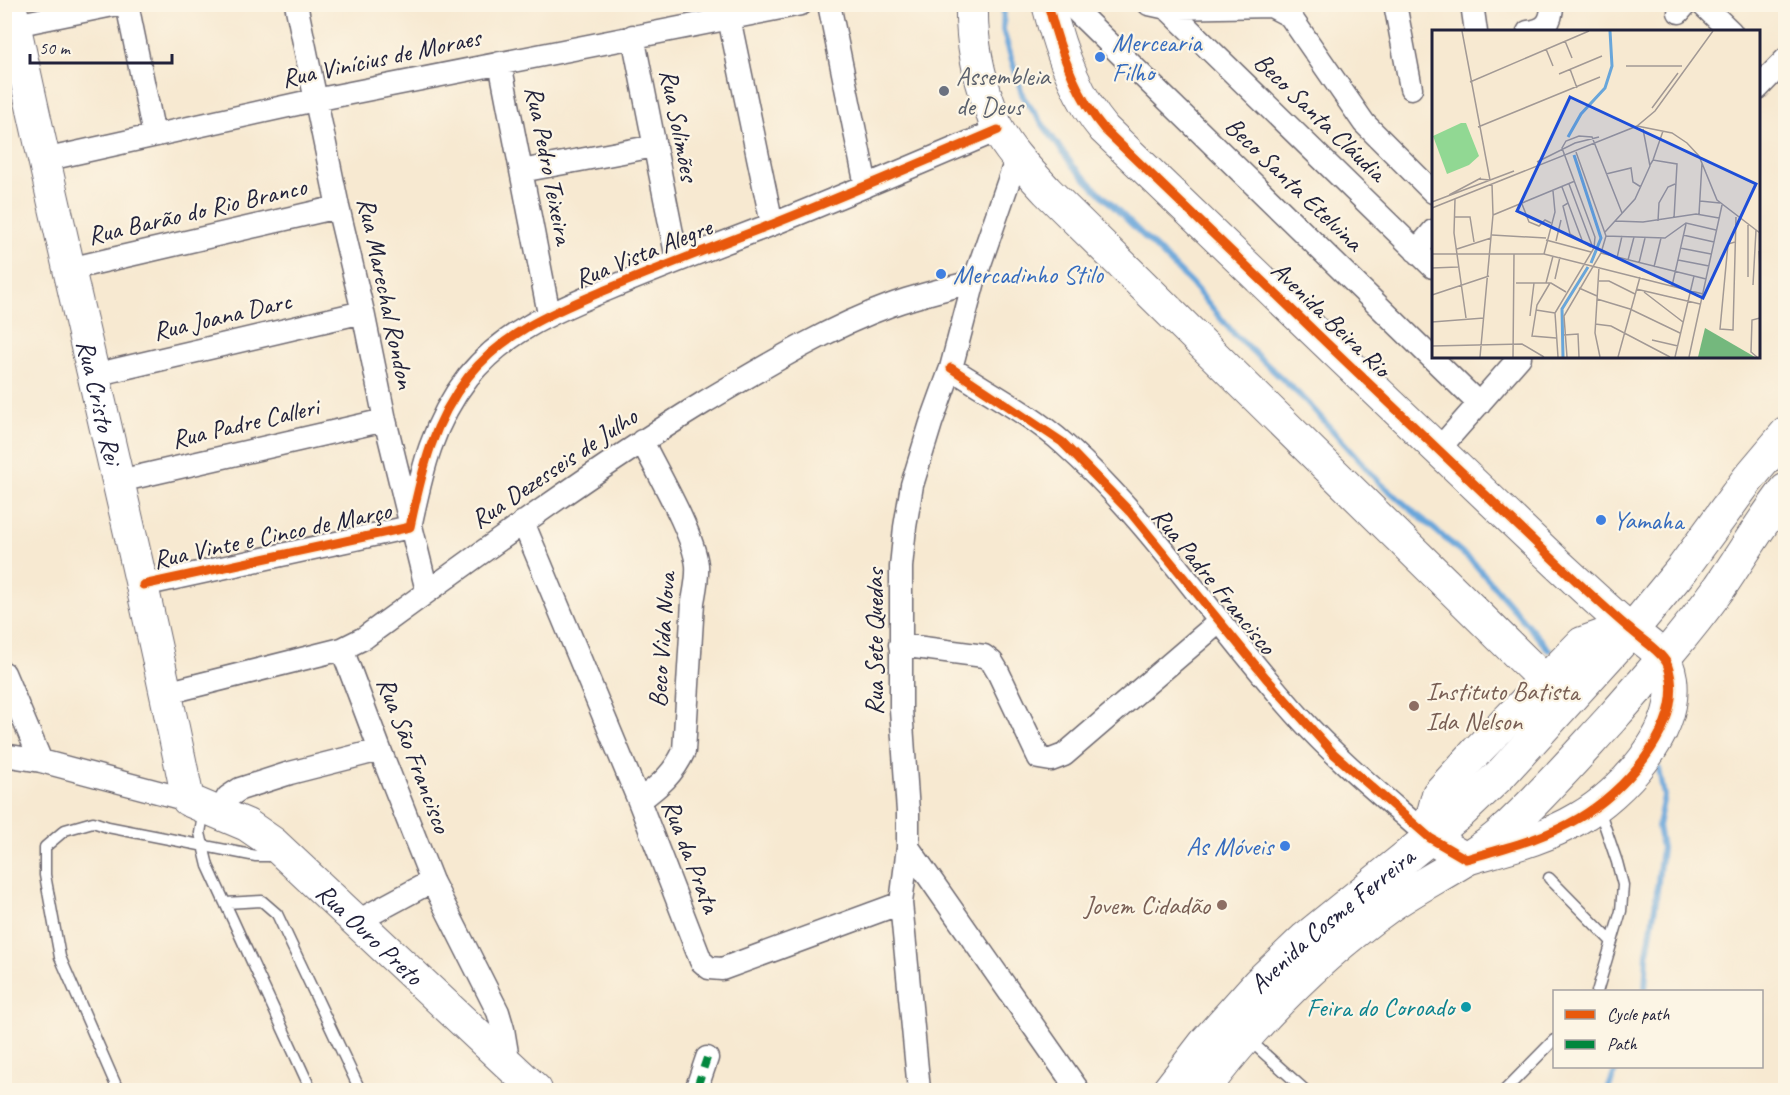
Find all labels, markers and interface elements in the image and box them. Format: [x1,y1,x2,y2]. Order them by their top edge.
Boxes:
street label: Rua Vinícius de Moraes [279,20,486,95]
place label: Mercearia Filho [1112,26,1203,89]
scale bar [30,27,172,65]
inset map [1432,30,1760,358]
text: 50 m [39,37,72,59]
street label: Beco Santa Cláudia [1247,46,1395,190]
marker: Mercearia Filho [1093,50,1107,64]
place label: Assembleia de Deus [956,60,1052,123]
street label: Rua Solimões [652,66,706,186]
street label: Rua Pedro Teixeira [517,83,581,249]
marker: Assembleia de Deus [937,84,951,98]
street label: Beco Santa Etelvina [1218,110,1371,259]
street label: Rua Barão do Rio Branco [84,169,311,252]
street label: Rua Marechal Rondon [350,194,423,393]
street label: Rua Vista Alegre [570,210,718,295]
street label: Avenida Beira Rio [1264,254,1400,386]
place label: Mercadinho Stilo [953,258,1105,291]
marker: Mercadinho Stilo [934,267,948,281]
street label: Rua Joana Darc [150,284,296,348]
street label: Rua Cristo Rei [69,337,131,470]
street label: Rua Padre Calleri [168,389,325,456]
street label: Rua Dezesseis de Julho [464,399,645,536]
street label: Rua Vinte e Cinco de Março [150,493,396,576]
street label: Rua Padre Francisco [1145,501,1285,663]
place label: Yamaha [1613,504,1685,537]
marker: Yamaha [1594,513,1608,527]
street label: Rua Sete Quedas [858,567,891,715]
street label: Beco Vida Nova [641,569,683,709]
street label: Rua São Francisco [369,673,459,839]
place label: Instituto Batista Ida Nelson [1426,675,1581,738]
marker: Instituto Batista Ida Nelson [1407,699,1421,713]
street label: Rua da Prata [654,795,728,919]
place label: As Móveis [1186,830,1275,863]
street label: Avenida Cosme Ferreira [1242,839,1423,1000]
marker: As Móveis [1278,839,1292,853]
street label: Rua Ouro Preto [309,876,431,993]
place label: Jovem Cidadão [1082,889,1212,922]
marker: Jovem Cidadão [1215,898,1229,912]
legend [1553,990,1763,1068]
place label: Feira do Coroado [1307,991,1457,1024]
marker: Feira do Coroado [1459,1000,1473,1014]
text: Cycle path [1607,1003,1670,1025]
text: Path [1607,1033,1637,1055]

